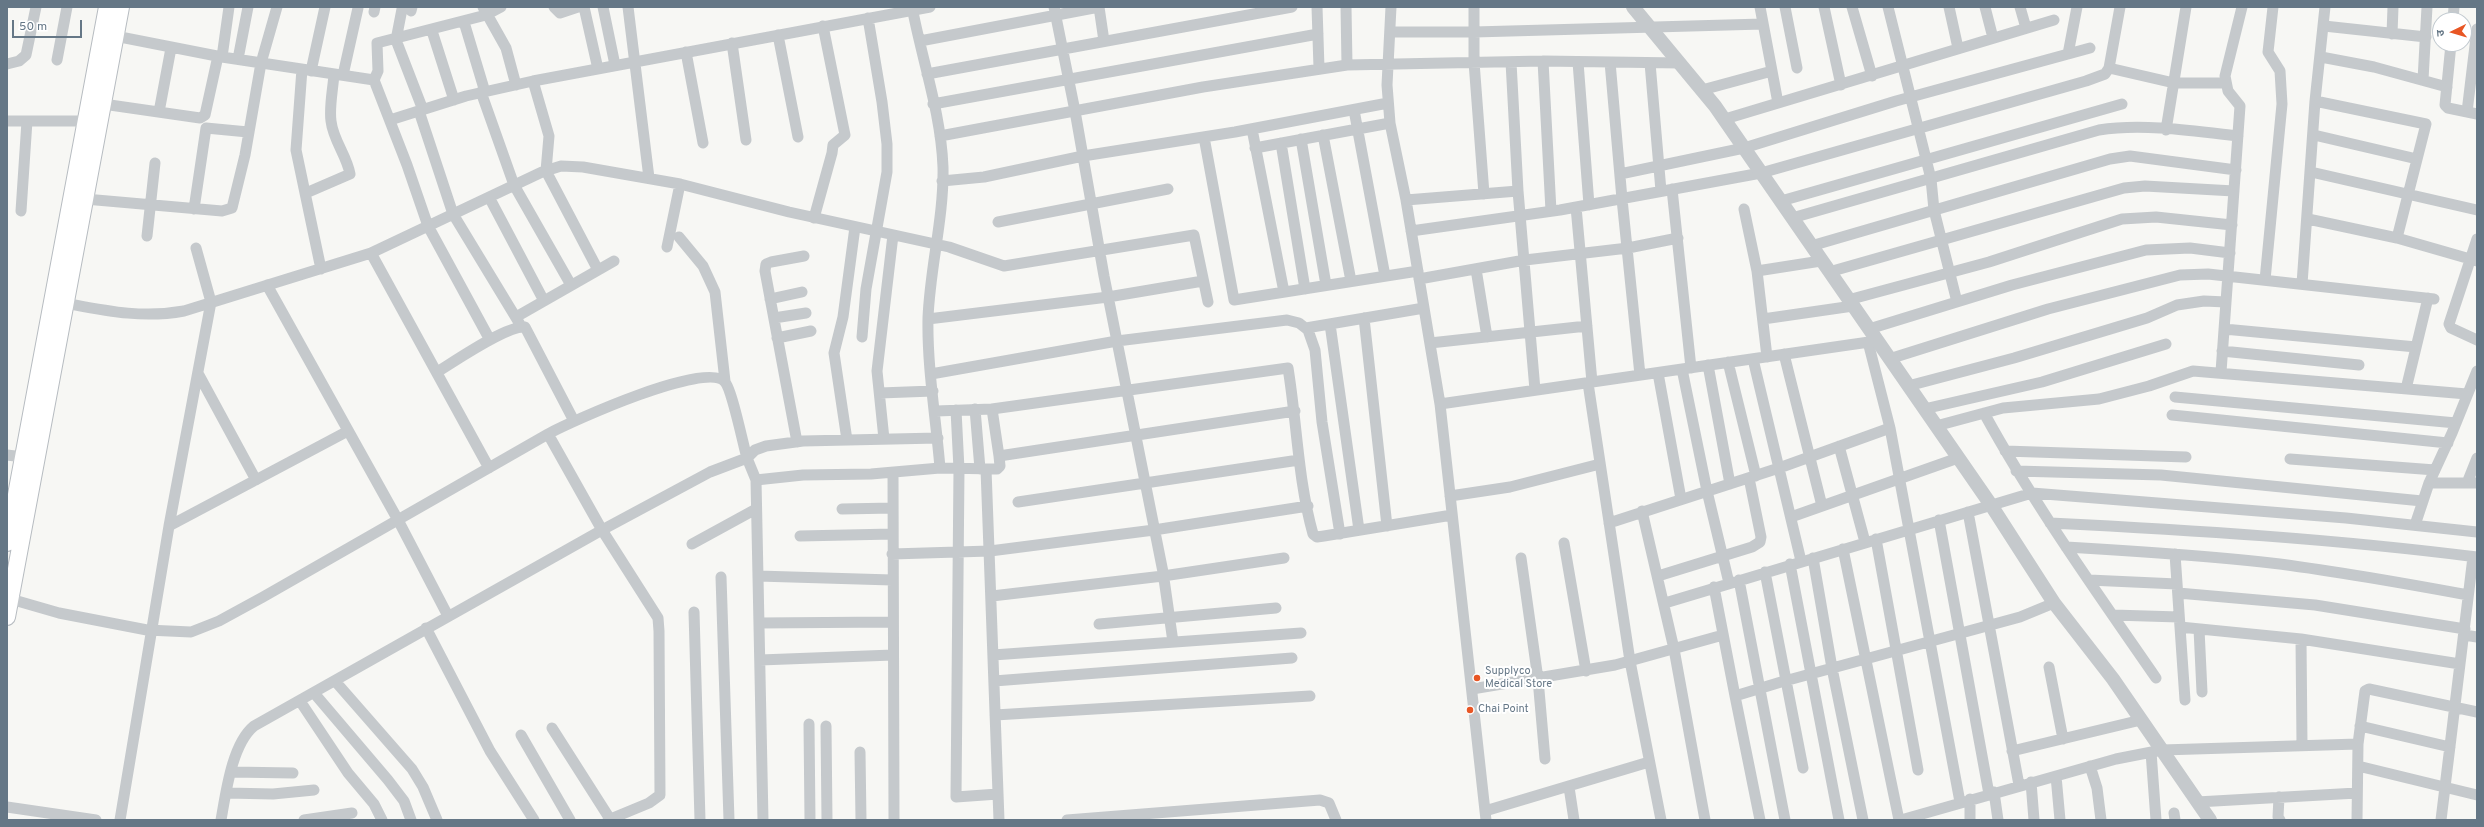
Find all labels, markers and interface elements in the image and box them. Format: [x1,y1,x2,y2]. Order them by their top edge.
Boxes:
scale bar [14,12,84,38]
north arrow [2432,12,2472,52]
text: 50 m [19,19,47,35]
text: उ [2434,29,2448,37]
place label: Supplyco Medical Store [1485,665,1552,691]
marker: Supplyco Medical Store [1472,673,1482,683]
place label: Chai Point [1478,703,1529,717]
marker: Chai Point [1465,705,1475,715]

